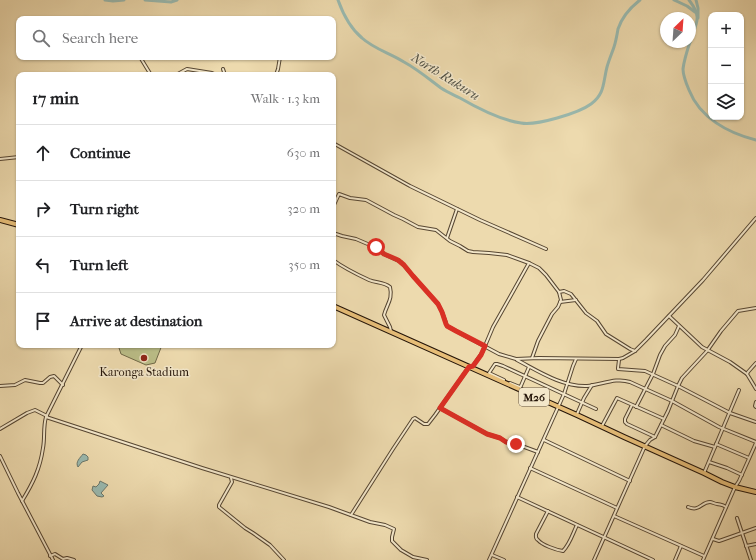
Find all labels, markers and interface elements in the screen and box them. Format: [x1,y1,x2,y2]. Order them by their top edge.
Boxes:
north arrow [660,12,696,48]
map controls [708,12,744,120]
button: + [708,12,744,48]
search box [16,16,336,60]
icon: search [30,27,52,49]
text: Search here [62,29,138,47]
button: − [708,48,744,84]
water label: North Rukuru [408,49,482,103]
button: layers [708,84,744,120]
text: 17 min [32,88,79,108]
text: Walk · 1.3 km [251,91,320,106]
icon: ahead [32,142,54,164]
text: Continue [70,144,130,162]
text: 630 m [287,145,320,160]
icon: right [32,198,54,220]
text: Turn right [70,200,139,218]
text: 320 m [287,201,320,216]
route start [367,238,385,256]
icon: left [32,254,54,276]
text: Turn left [70,256,128,274]
text: 350 m [288,257,320,272]
icon: arrive [32,310,54,332]
text: Arrive at destination [70,312,202,330]
marker: Karonga Stadium [139,353,149,363]
place label: Karonga Stadium [99,365,189,379]
road number: M26 [519,388,549,406]
route end [507,435,525,453]

